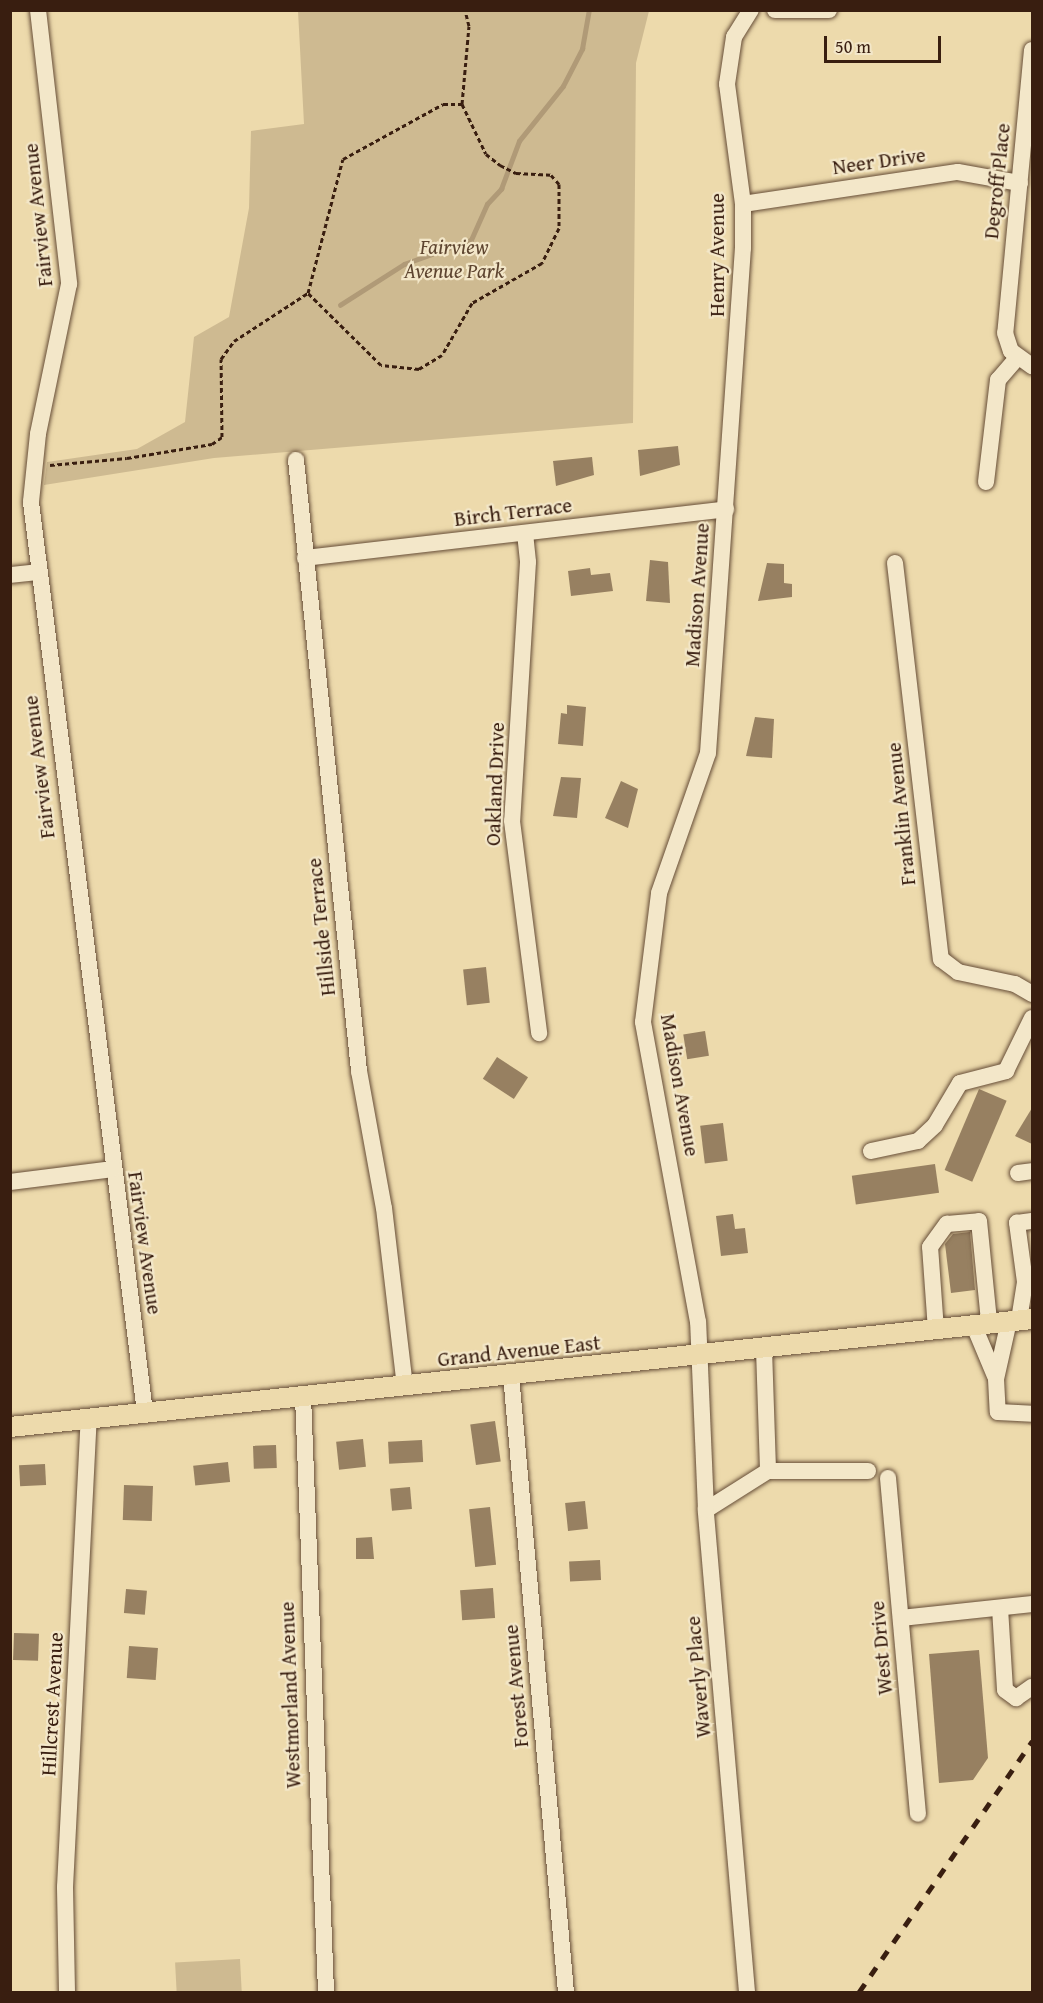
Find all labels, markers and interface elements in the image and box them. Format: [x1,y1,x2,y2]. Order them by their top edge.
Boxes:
scale bar [827,24,944,62]
text: 50 m [835,33,871,60]
street label: Degroff Place [978,122,1016,240]
street label: Fairview Avenue [18,142,58,288]
street label: Neer Drive [831,142,927,180]
street label: Henry Avenue [704,193,730,317]
park label: Fairview Avenue Park [404,234,504,284]
street label: Birch Terrace [453,492,573,532]
street label: Madison Avenue [679,522,715,668]
street label: Fairview Avenue [18,694,60,840]
street label: Oakland Drive [480,722,510,846]
street label: Franklin Avenue [881,741,921,887]
street label: Hillside Terrace [301,857,341,997]
street label: Madison Avenue [655,1012,705,1158]
street label: Fairview Avenue [122,1170,168,1316]
street label: Grand Avenue East [436,1330,602,1372]
street label: West Drive [864,1600,898,1696]
street label: Westmorland Avenue [274,1601,306,1789]
street label: Waverly Place [680,1615,716,1739]
street label: Forest Avenue [498,1624,534,1748]
street label: Hillcrest Avenue [36,1631,68,1777]

